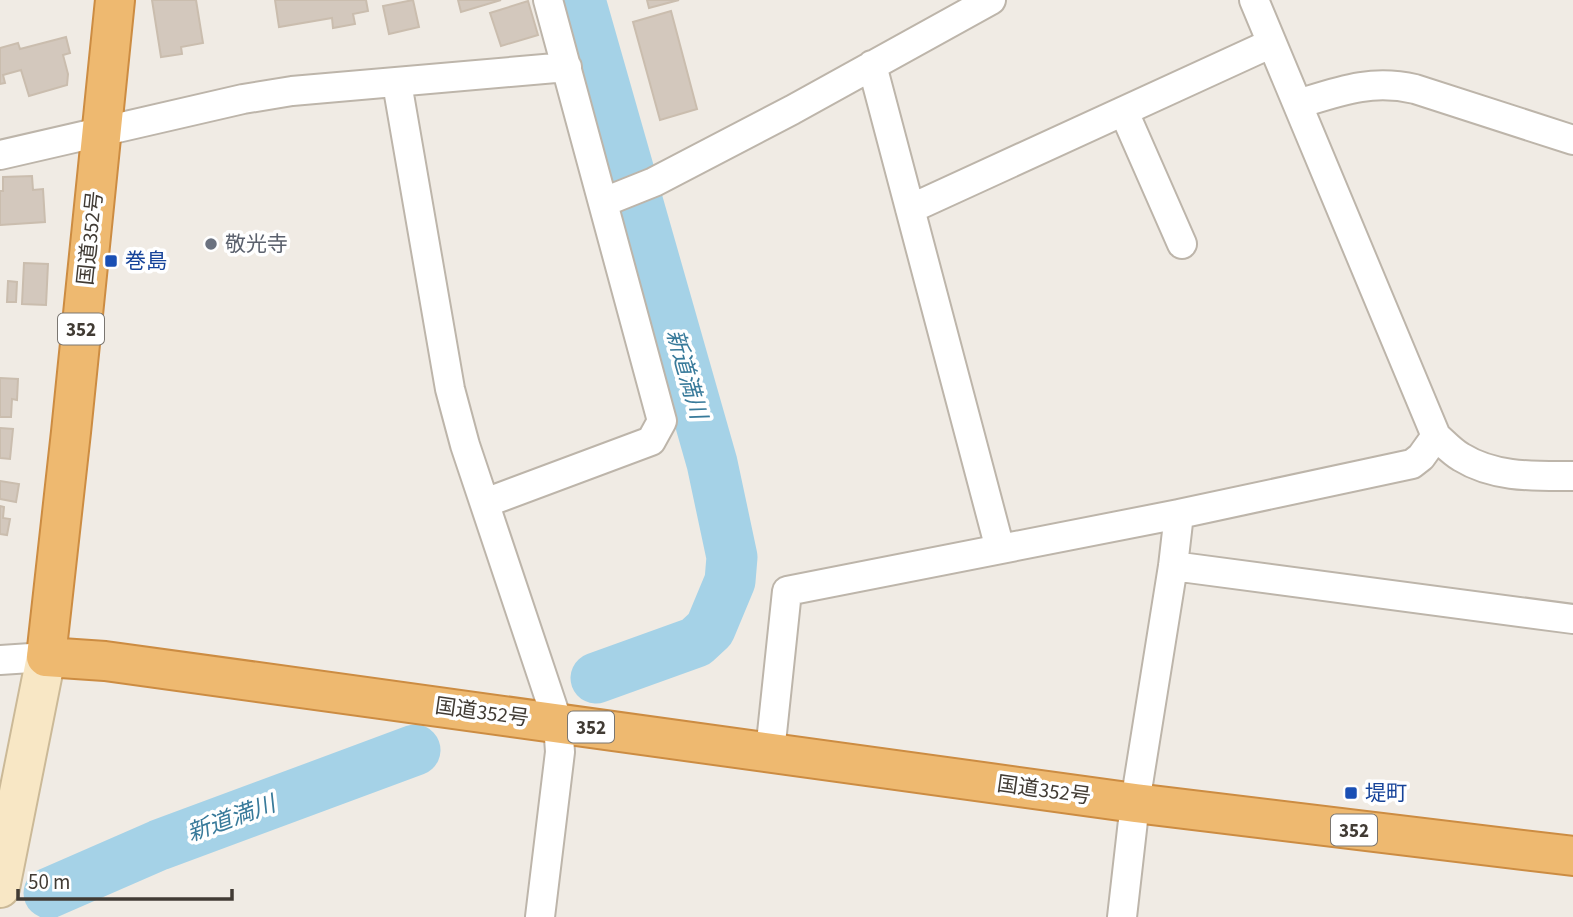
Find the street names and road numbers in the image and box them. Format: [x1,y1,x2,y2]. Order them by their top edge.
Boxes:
street label: 国道352号 [70,190,110,286]
road number: 352 [58,314,104,344]
street label: 国道352号 [433,691,531,733]
road number: 352 [568,712,614,742]
street label: 国道352号 [995,769,1093,811]
road number: 352 [1331,814,1377,846]

